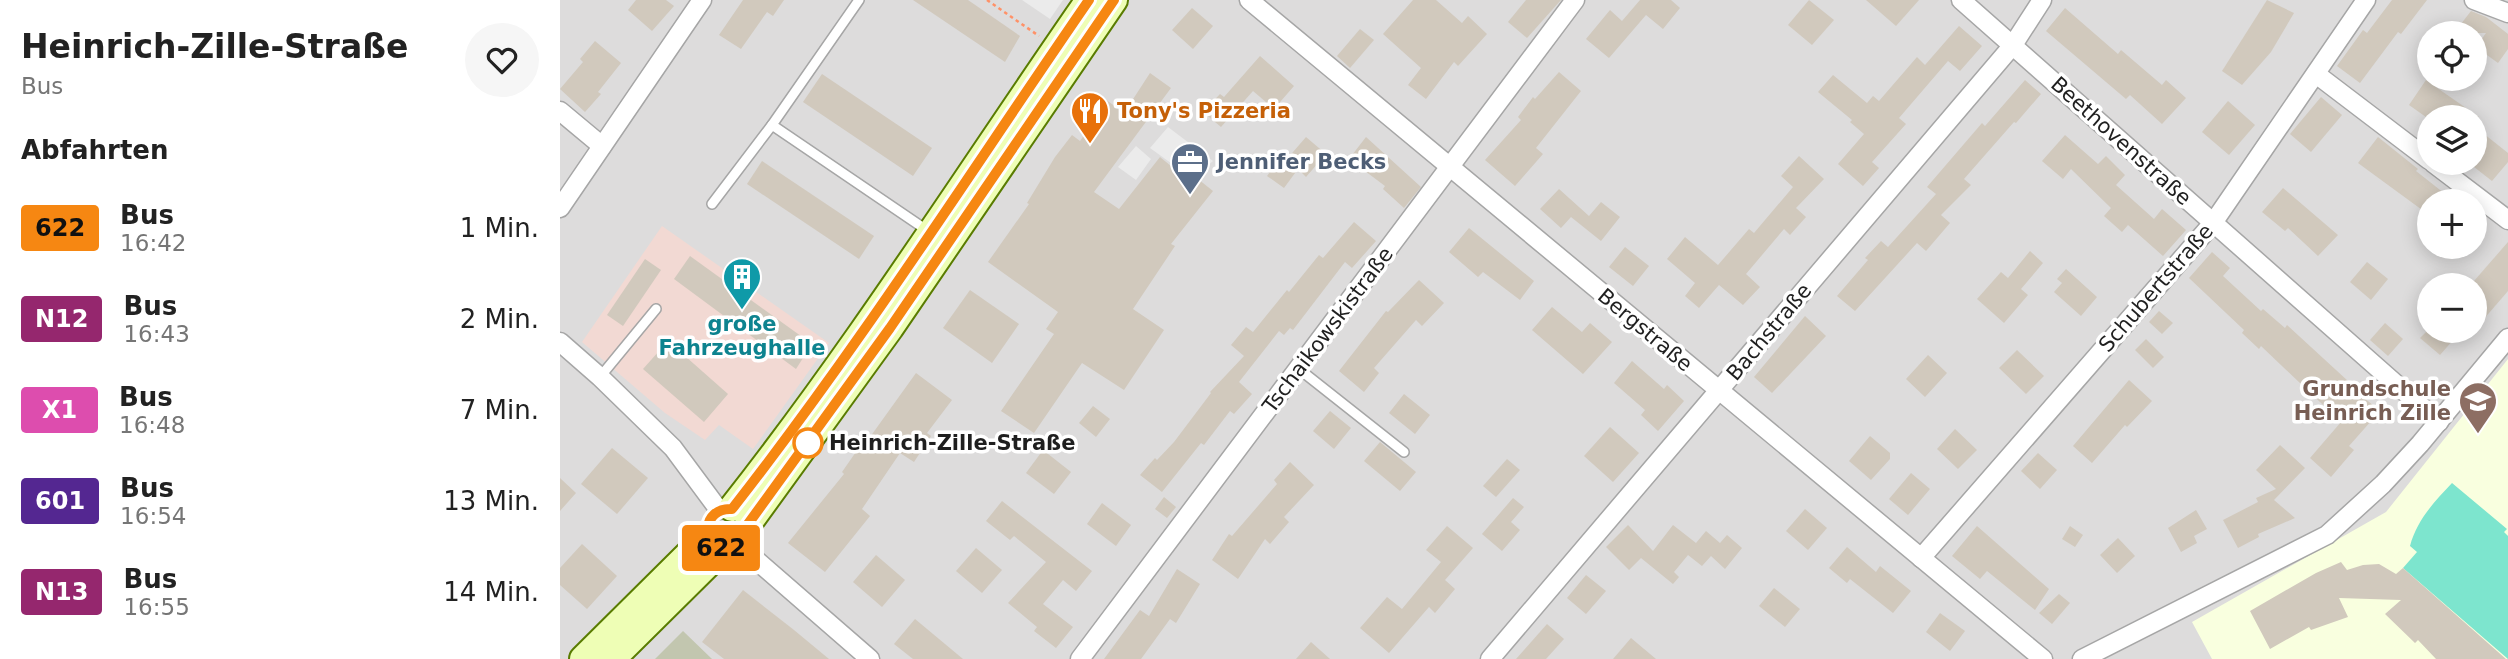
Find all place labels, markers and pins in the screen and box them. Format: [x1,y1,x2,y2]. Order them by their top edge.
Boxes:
restaurant icon: Tony's Pizzeria [1069,90,1111,145]
place label: Tony's Pizzeria [1117,99,1291,123]
office icon: Jennifer Becks [1169,141,1211,196]
place label: Jennifer Becks [1215,150,1386,174]
building icon: große Fahrzeughalle [721,256,763,311]
place label: große Fahrzeughalle [659,312,825,360]
place label: Grundschule Heinrich Zille [2294,377,2451,425]
school or university icon: Grundschule Heinrich Zille [2457,380,2499,435]
marker: Heinrich-Zille-Straße [793,428,823,458]
place label: Heinrich-Zille-Straße [829,431,1075,455]

